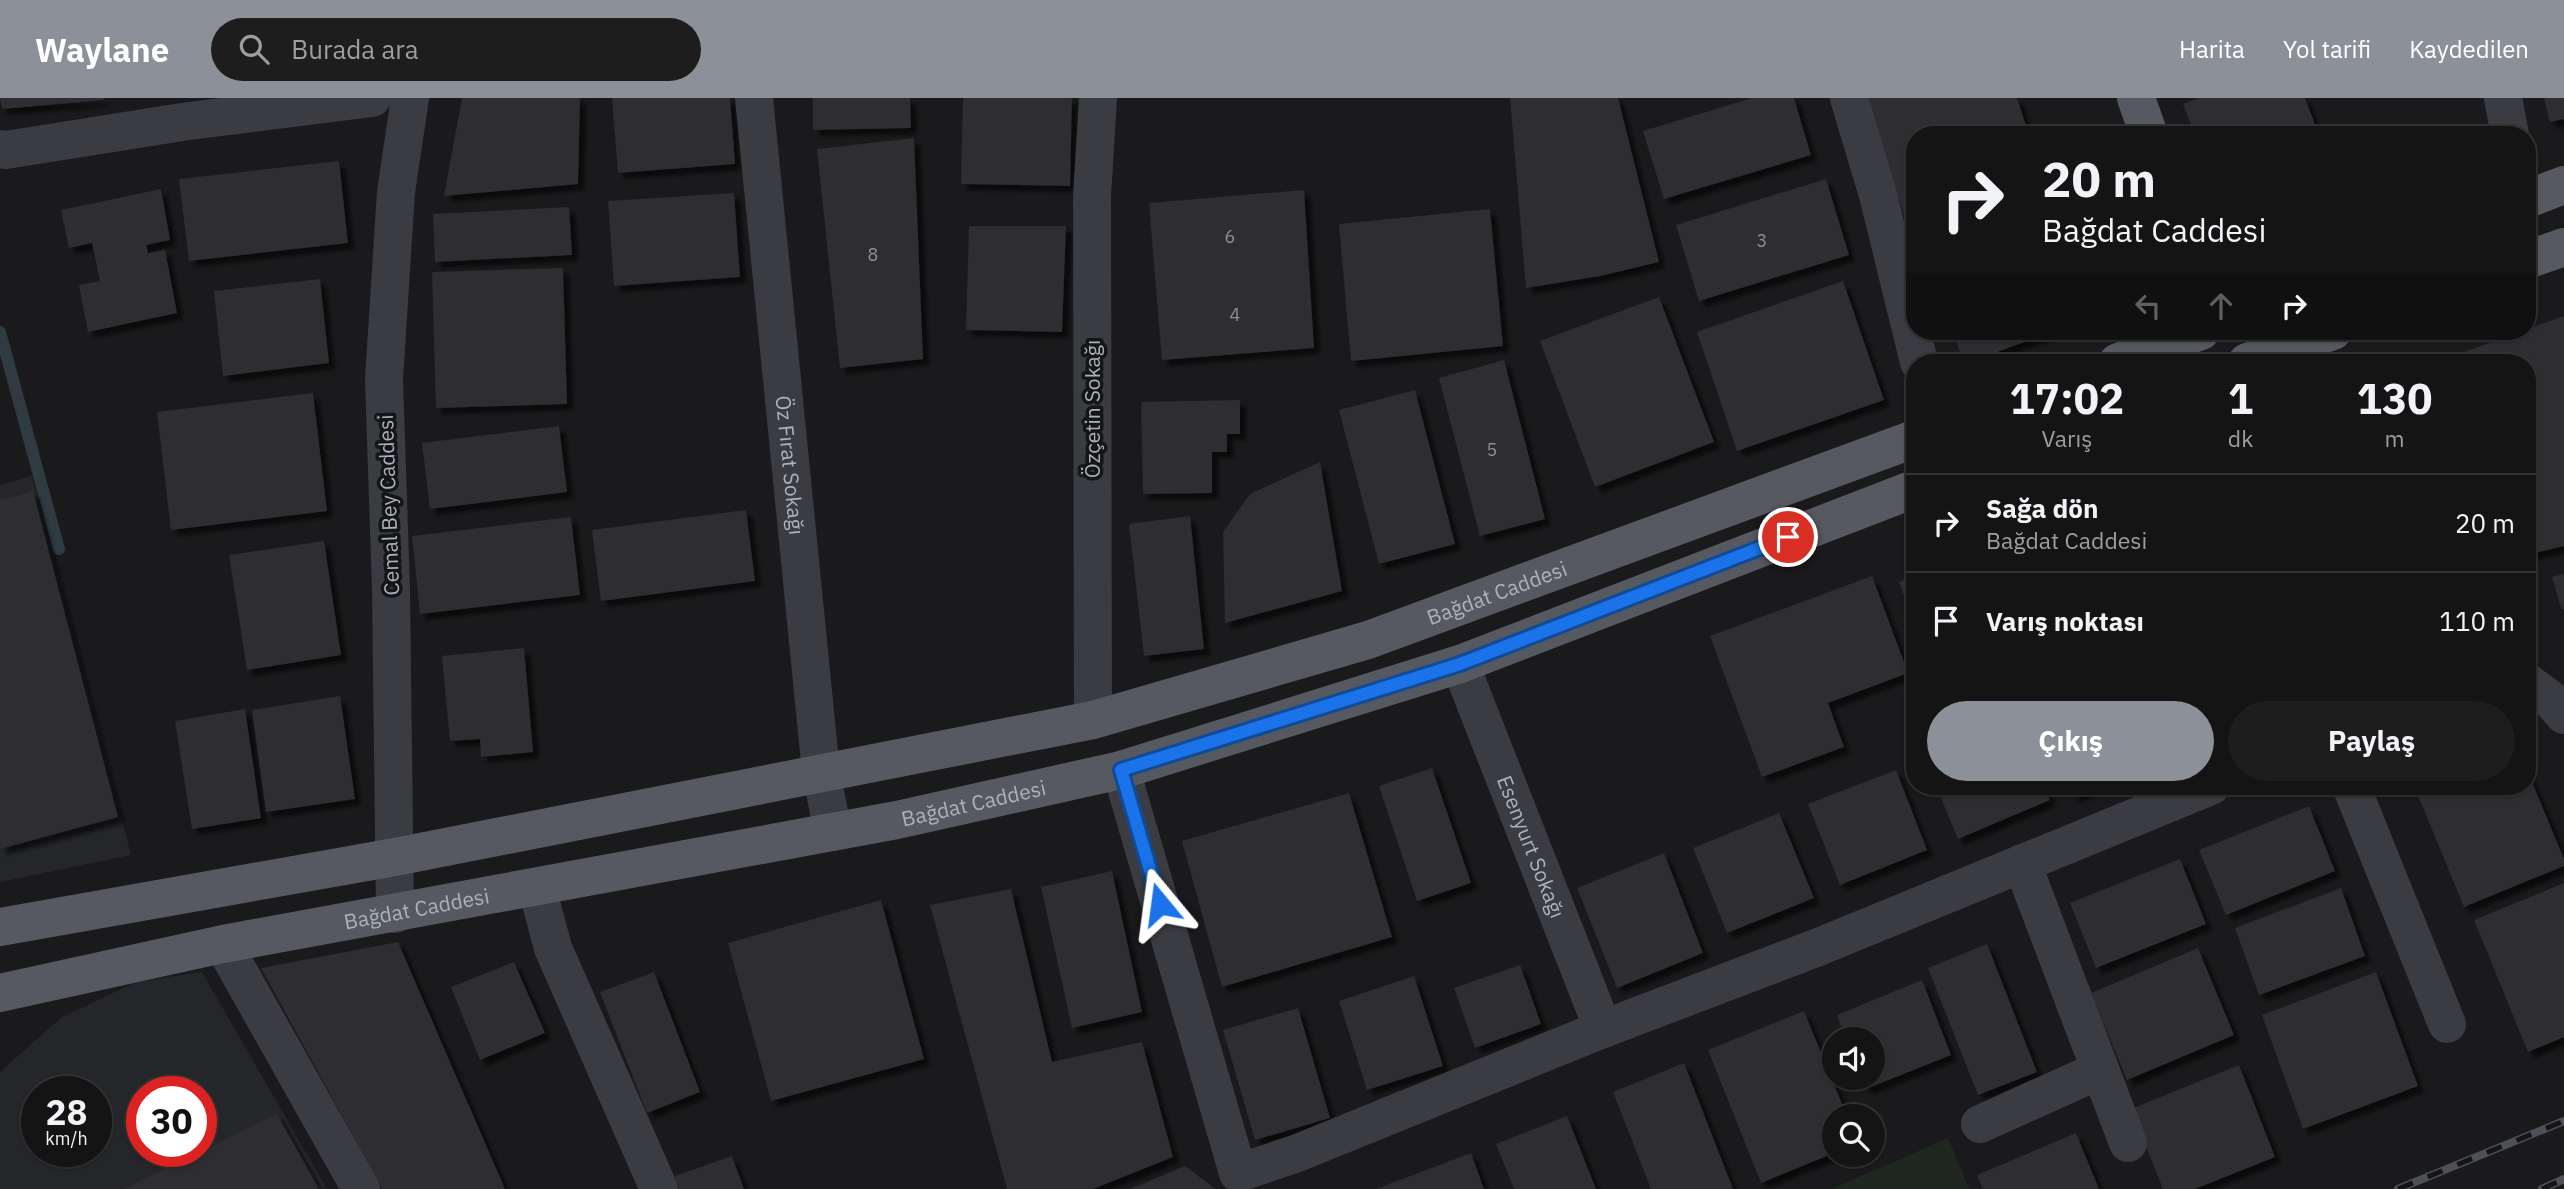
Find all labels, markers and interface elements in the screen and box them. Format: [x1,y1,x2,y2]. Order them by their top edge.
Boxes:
search box [211,18,701,81]
text: Waylane [35,28,169,71]
icon: search [235,30,273,68]
text: Burada ara [291,32,419,66]
text: Harita [2179,33,2245,65]
text: Yol tarifi [2283,33,2371,65]
text: Kaydedilen [2409,33,2529,65]
text: 20 m [2042,147,2156,210]
icon: right [1927,154,2018,245]
text: Bağdat Caddesi [2042,209,2266,251]
house number: 6 [1225,225,1235,248]
house number: 3 [1757,229,1767,252]
house number: 8 [868,243,878,266]
icon: left [2129,287,2167,325]
icon: ahead [2202,287,2240,325]
icon: right [2275,287,2313,325]
house number: 4 [1230,303,1241,326]
street label: Özçetin Sokağı [1078,340,1106,478]
text: 17:02 [2010,371,2124,426]
text: 1 [2228,371,2253,426]
text: 130 [2357,371,2432,426]
street label: Öz Fırat Sokağı [770,394,811,536]
street label: Cemal Bey Caddesi [371,414,405,596]
text: Varış [2041,423,2092,453]
text: dk [2228,423,2253,453]
text: m [2385,423,2405,453]
house number: 5 [1487,438,1497,461]
text: Sağa dön [1986,491,2098,525]
icon: right [1927,504,1965,542]
text: 20 m [2455,506,2515,540]
pin [1758,507,1818,567]
icon: arrive [1769,518,1807,556]
text: Bağdat Caddesi [1986,525,2147,555]
street label: Bağdat Caddesi [1423,554,1571,631]
icon: arrive [1927,602,1965,640]
text: Varış noktası [1986,604,2144,638]
text: 110 m [2439,604,2515,638]
button: Çıkış [1927,701,2214,781]
button: Paylaş [2228,701,2515,781]
street label: Esenyurt Sokağı [1491,771,1572,922]
street label: Bağdat Caddesi [899,773,1048,833]
position arrow [1123,867,1197,941]
street label: Bağdat Caddesi [341,881,491,936]
map controls [1822,1027,1885,1167]
button: sound [1822,1027,1885,1090]
speed limit sign: 30 [126,1076,217,1167]
text: 28 [45,1089,88,1135]
button: search [1822,1104,1885,1167]
text: km/h [45,1127,88,1150]

